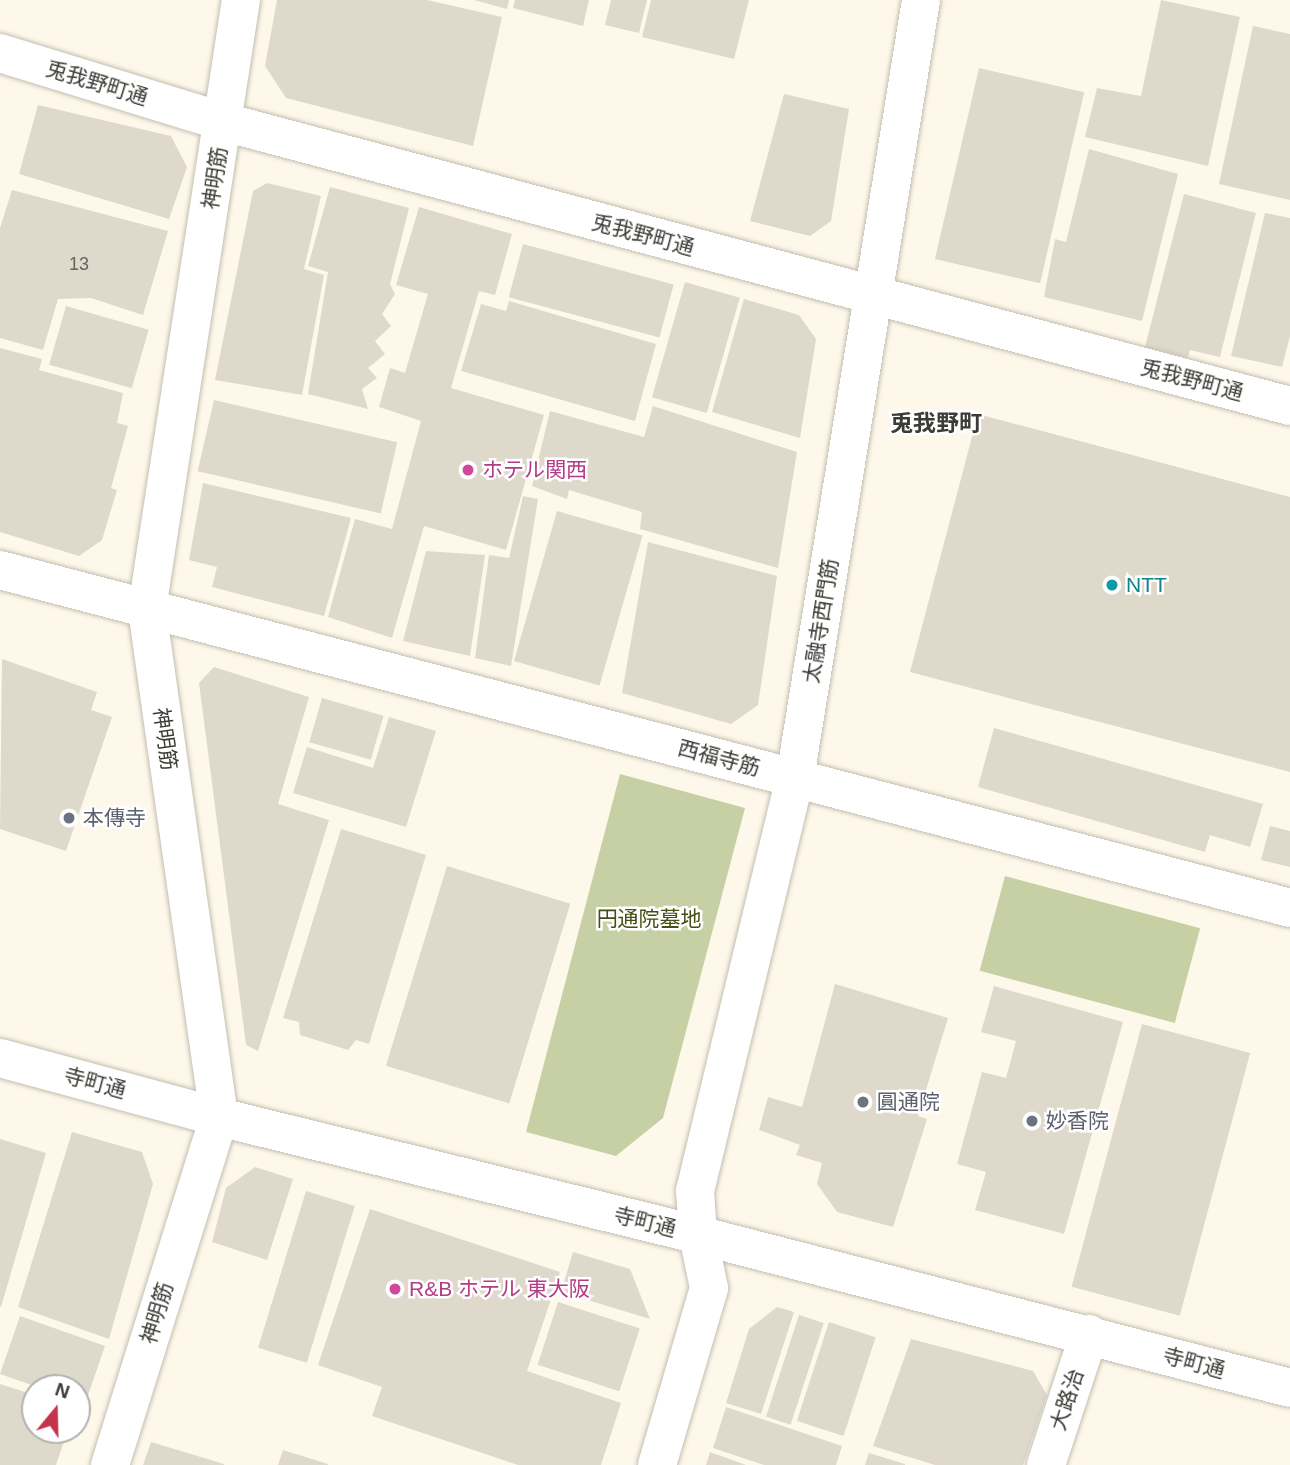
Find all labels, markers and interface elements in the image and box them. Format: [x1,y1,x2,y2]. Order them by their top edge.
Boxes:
street label: 兎我野町通 [43,56,151,110]
street label: 神明筋 [198,145,232,211]
street label: 兎我野町通 [589,209,697,261]
house number: 13 [69,253,89,275]
street label: 兎我野町通 [1138,354,1246,406]
district label: 兎我野町 [890,409,982,437]
place label: ホテル関西 [482,457,587,483]
marker: ホテル関西 [460,462,476,478]
street label: 太融寺西門筋 [799,557,843,685]
place label: NTT [1126,572,1167,598]
marker: NTT [1104,577,1120,593]
street label: 神明筋 [148,706,182,772]
street label: 西福寺筋 [675,735,763,781]
place label: 本傳寺 [83,805,146,831]
marker: 本傳寺 [61,810,77,826]
park label: 円通院墓地 [597,906,701,932]
street label: 寺町通 [61,1063,129,1103]
place label: 圓通院 [877,1089,940,1115]
marker: 圓通院 [855,1094,871,1110]
place label: 妙香院 [1046,1108,1109,1134]
marker: 妙香院 [1024,1113,1040,1129]
street label: 寺町通 [611,1202,679,1242]
place label: R&B ホテル 東大阪 [409,1276,590,1302]
street label: 神明筋 [136,1279,178,1347]
marker: R&B ホテル 東大阪 [387,1281,403,1297]
street label: 寺町通 [1160,1343,1228,1383]
street label: 大路治 [1045,1366,1089,1434]
north arrow [21,1374,91,1444]
text: N [52,1378,72,1403]

